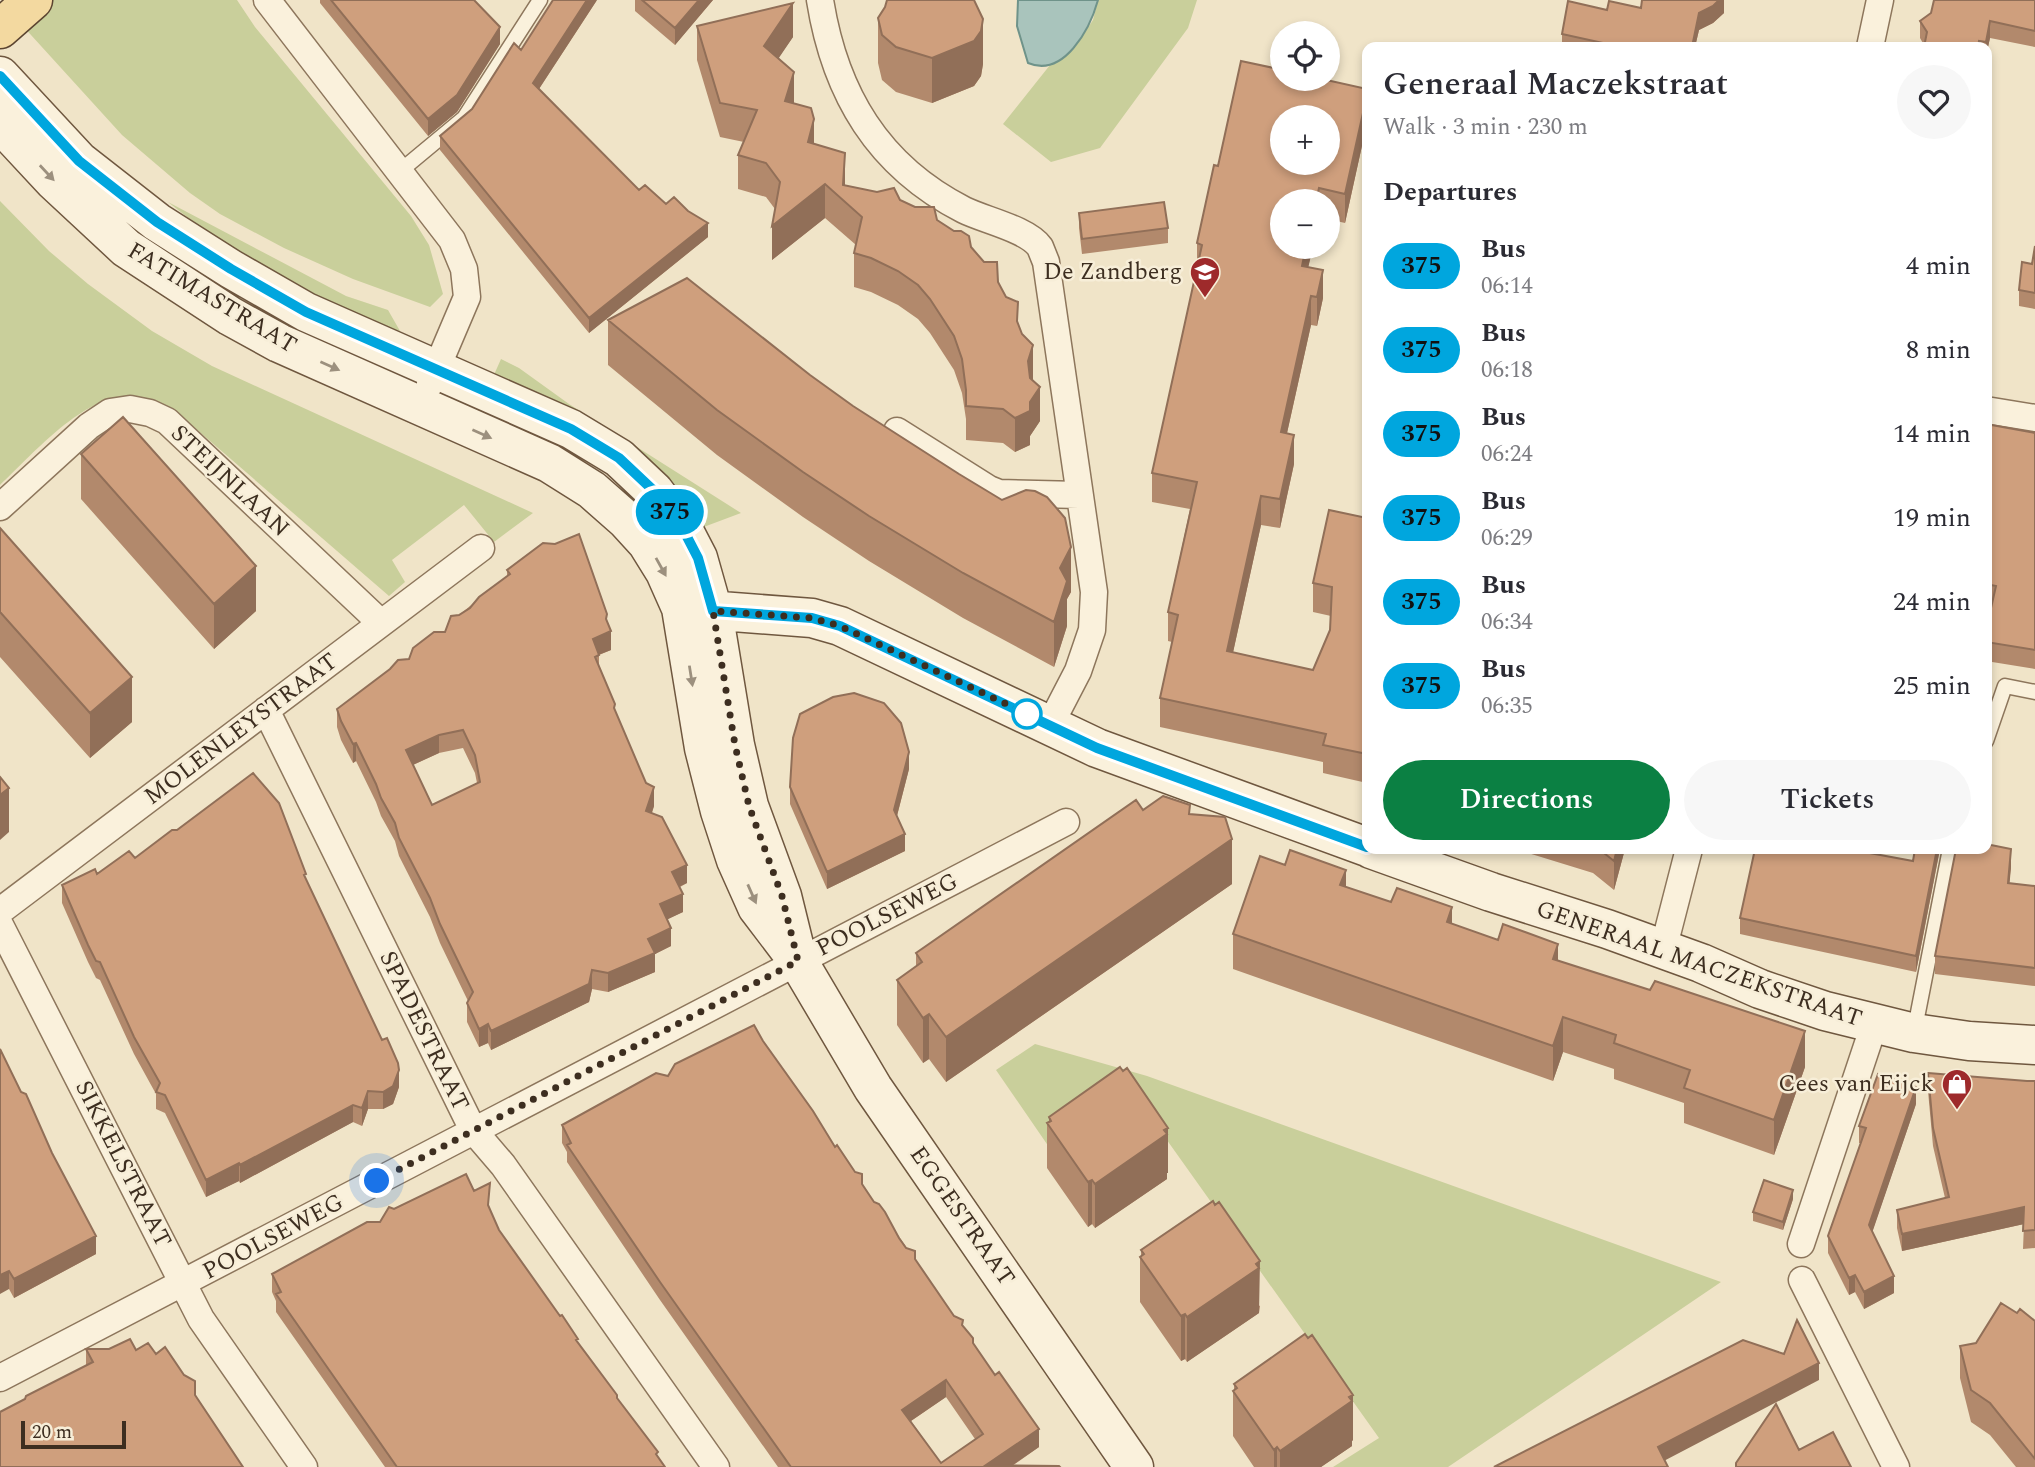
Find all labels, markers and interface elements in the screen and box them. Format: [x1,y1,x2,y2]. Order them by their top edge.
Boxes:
map controls [1270,21,1340,259]
button: locate [1270,21,1340,91]
text: Generaal Maczekstraat [1383,59,1728,109]
button: heart [1897,65,1971,139]
button: + [1270,105,1340,175]
text: Walk · 3 min · 230 m [1383,110,1588,145]
one-way arrow [38,164,54,181]
text: Departures [1383,172,1517,212]
button: − [1270,189,1340,259]
text: Bus [1481,229,1526,269]
street label: FATIMASTRAAT [120,233,304,363]
text: 4 min [1906,246,1971,286]
text: 375 [1401,248,1442,284]
place label: De Zandberg [1043,254,1182,290]
school or university icon: De Zandberg [1188,255,1222,299]
text: 06:14 [1481,269,1533,304]
text: Bus [1481,313,1526,353]
text: 8 min [1906,330,1971,370]
text: 375 [1401,332,1442,368]
text: 06:18 [1481,353,1533,388]
one-way arrow [320,360,340,372]
text: Bus [1481,397,1526,437]
text: 14 min [1893,414,1971,454]
street label: STEIJNLAAN [162,416,298,546]
text: 375 [1401,416,1442,452]
one-way arrow [472,429,493,440]
text: 06:24 [1481,437,1533,472]
text: Bus [1481,481,1526,521]
line badge: 375 [630,489,710,535]
text: 375 [650,494,690,530]
text: 19 min [1893,498,1971,538]
text: 375 [1401,500,1442,536]
text: 06:29 [1481,521,1533,556]
one-way arrow [655,557,667,576]
text: Bus [1481,565,1526,605]
text: 24 min [1893,582,1971,622]
text: 375 [1401,584,1442,620]
text: 06:34 [1481,605,1533,640]
street label: MOLENLEYSTRAAT [136,644,346,814]
text: Bus [1481,649,1526,689]
one-way arrow [686,665,697,687]
text: 25 min [1893,666,1971,706]
text: 375 [1401,668,1442,704]
text: 06:35 [1481,689,1533,724]
unlabelled marker [1012,699,1042,729]
button: Directions [1383,760,1670,840]
button: Tickets [1684,760,1971,840]
street label: POOLSEWEG [810,864,964,966]
one-way arrow [747,884,758,905]
street label: GENERAAL MACZEKSTRAAT [1531,891,1867,1037]
street label: SPADESTRAAT [370,945,478,1117]
place label: Cees van Eijck [1778,1066,1934,1102]
shop icon: Cees van Eijck [1940,1067,1974,1111]
street label: SIKKELSTRAAT [65,1074,181,1254]
street label: EGGESTRAAT [900,1139,1024,1293]
your location [359,1163,394,1198]
street label: POOLSEWEG [196,1185,350,1289]
scale bar [21,1418,126,1450]
text: 20 m [32,1418,72,1447]

